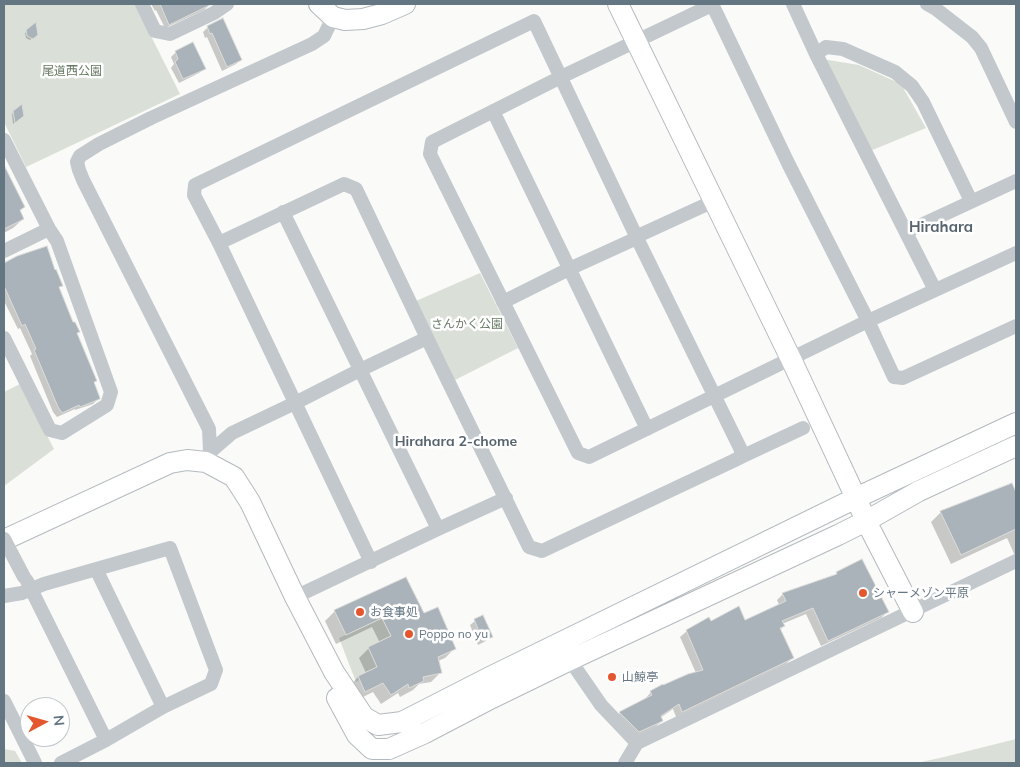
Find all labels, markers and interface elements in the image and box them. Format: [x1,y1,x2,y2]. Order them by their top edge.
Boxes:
park label: 尾道西公園 [42,64,102,78]
district label: Hirahara [909,218,973,236]
park label: さんかく公園 [431,317,503,331]
district label: Hirahara 2-chome [395,434,517,450]
place label: シャーメゾン平原 [873,586,969,600]
marker: シャーメゾン平原 [857,587,869,599]
place label: お食事処 [370,605,418,619]
marker: お食事処 [354,606,366,618]
place label: Poppo no yu [419,627,488,641]
marker: Poppo no yu [403,628,415,640]
place label: 山鯨亭 [622,670,658,684]
marker: 山鯨亭 [606,671,618,683]
north arrow [20,697,70,747]
text: N [49,714,68,727]

